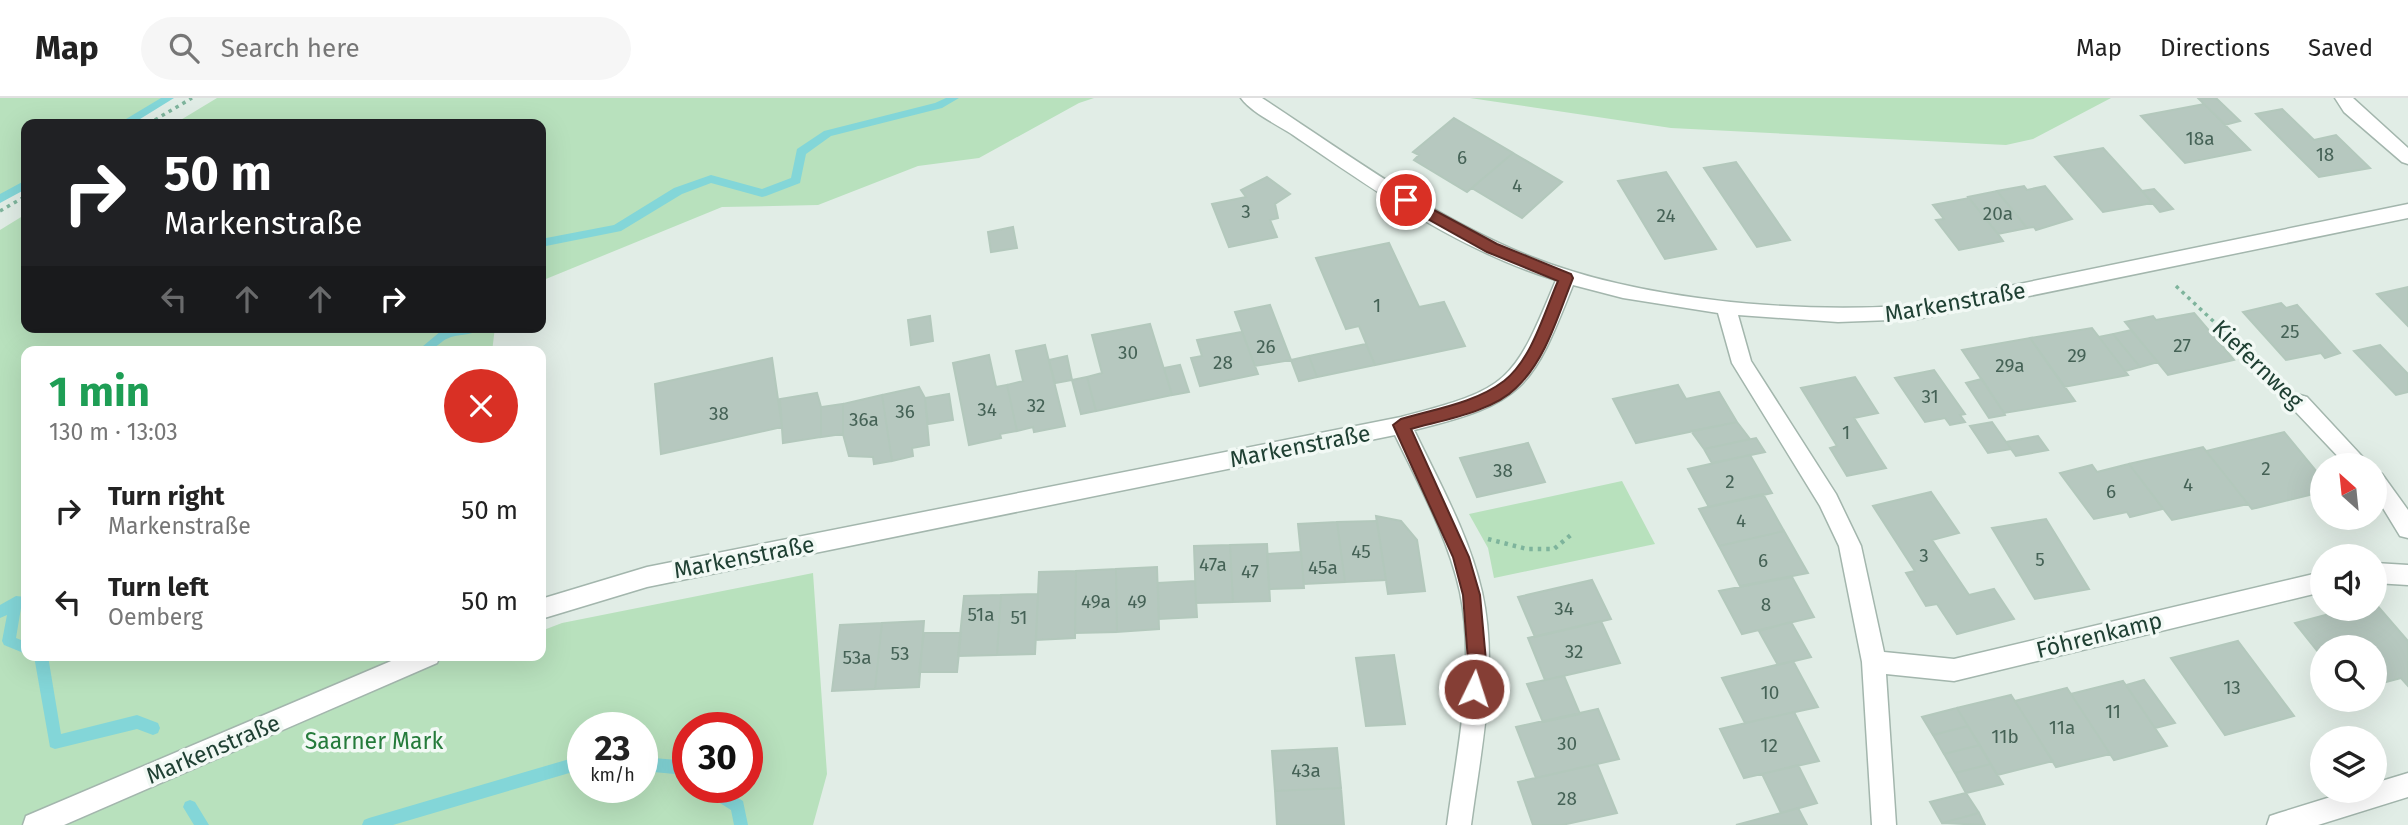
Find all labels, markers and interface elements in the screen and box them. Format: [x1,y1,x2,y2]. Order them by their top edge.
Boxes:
search box [141,17,631,80]
text: Map [35,28,99,68]
icon: search [165,29,203,67]
text: Search here [221,33,360,64]
text: Map [2076,34,2122,62]
text: Directions [2160,34,2270,62]
text: Saved [2308,34,2373,62]
house number: 18a [2185,127,2215,150]
house number: 18 [2316,143,2334,166]
text: 50 m [164,144,272,203]
house number: 6 [1457,146,1467,169]
icon: right [49,147,140,238]
pin [1376,170,1436,230]
house number: 4 [1512,174,1522,197]
icon: arrive [1387,181,1425,219]
house number: 3 [1241,200,1251,223]
house number: 20a [1983,202,2013,225]
text: Markenstraße [164,204,363,242]
house number: 24 [1656,204,1676,227]
street label: Markenstraße [1882,276,2028,328]
icon: left [155,280,193,318]
icon: ahead [228,280,266,318]
icon: ahead [301,280,339,318]
icon: right [374,280,412,318]
house number: 1 [1373,294,1381,317]
street label: Kiefernweg [2207,314,2309,414]
house number: 25 [2281,320,2299,343]
house number: 27 [2173,334,2191,357]
house number: 26 [1256,335,1276,358]
house number: 30 [1118,341,1138,364]
house number: 29 [2067,344,2087,367]
house number: 28 [1213,351,1233,374]
house number: 29a [1995,354,2025,377]
text: 1 min [49,367,150,417]
button: close [444,369,518,443]
house number: 31 [1921,385,1939,408]
house number: 32 [1027,394,1045,417]
house number: 34 [977,398,997,421]
house number: 36 [895,400,915,423]
house number: 38 [709,402,729,425]
house number: 36a [849,408,879,431]
text: 130 m · 13:03 [49,418,178,446]
street label: Markenstraße [1227,419,1373,473]
house number: 1 [1842,421,1850,444]
north arrow [2310,453,2387,530]
map controls [2310,453,2387,803]
house number: 2 [2261,457,2271,480]
house number: 38 [1493,459,1513,482]
house number: 2 [1725,470,1735,493]
house number: 4 [2183,473,2193,496]
house number: 6 [2106,480,2116,503]
text: Turn right [108,481,225,512]
icon: right [49,492,87,530]
text: 50 m [461,495,518,526]
house number: 4 [1736,509,1746,532]
text: Markenstraße [108,512,251,540]
street label: Markenstraße [671,530,817,584]
house number: 45 [1351,540,1371,563]
house number: 3 [1919,544,1929,567]
button: sound [2310,544,2387,621]
house number: 5 [2035,548,2045,571]
house number: 6 [1758,549,1768,572]
house number: 47a [1199,553,1227,576]
house number: 45a [1308,556,1338,579]
house number: 47 [1241,560,1259,583]
text: Turn left [108,572,209,603]
icon: left [49,583,87,621]
text: 50 m [461,586,518,617]
house number: 49a [1081,590,1111,613]
house number: 49 [1127,590,1147,613]
house number: 8 [1761,593,1771,616]
house number: 34 [1554,597,1574,620]
text: Oemberg [108,603,203,631]
house number: 51a [967,603,995,626]
house number: 51 [1011,606,1027,629]
street label: Föhrenkamp [2033,606,2165,664]
button: search [2310,635,2387,712]
house number: 32 [1565,640,1583,663]
house number: 53 [891,642,909,665]
house number: 53a [842,646,872,669]
position arrow [1437,652,1511,726]
house number: 13 [2223,676,2241,699]
house number: 10 [1761,681,1779,704]
house number: 11 [2105,700,2121,723]
street label: Markenstraße [142,708,284,790]
speed limit sign: 30 [672,712,763,803]
house number: 11a [2049,716,2075,739]
house number: 11b [1991,725,2019,748]
button: layers [2310,726,2387,803]
park label: Saarner Mark [305,727,443,755]
text: 23 [594,727,631,769]
house number: 30 [1557,732,1577,755]
house number: 12 [1760,734,1778,757]
house number: 43a [1291,759,1321,782]
text: km/h [590,764,635,786]
house number: 28 [1557,787,1577,810]

